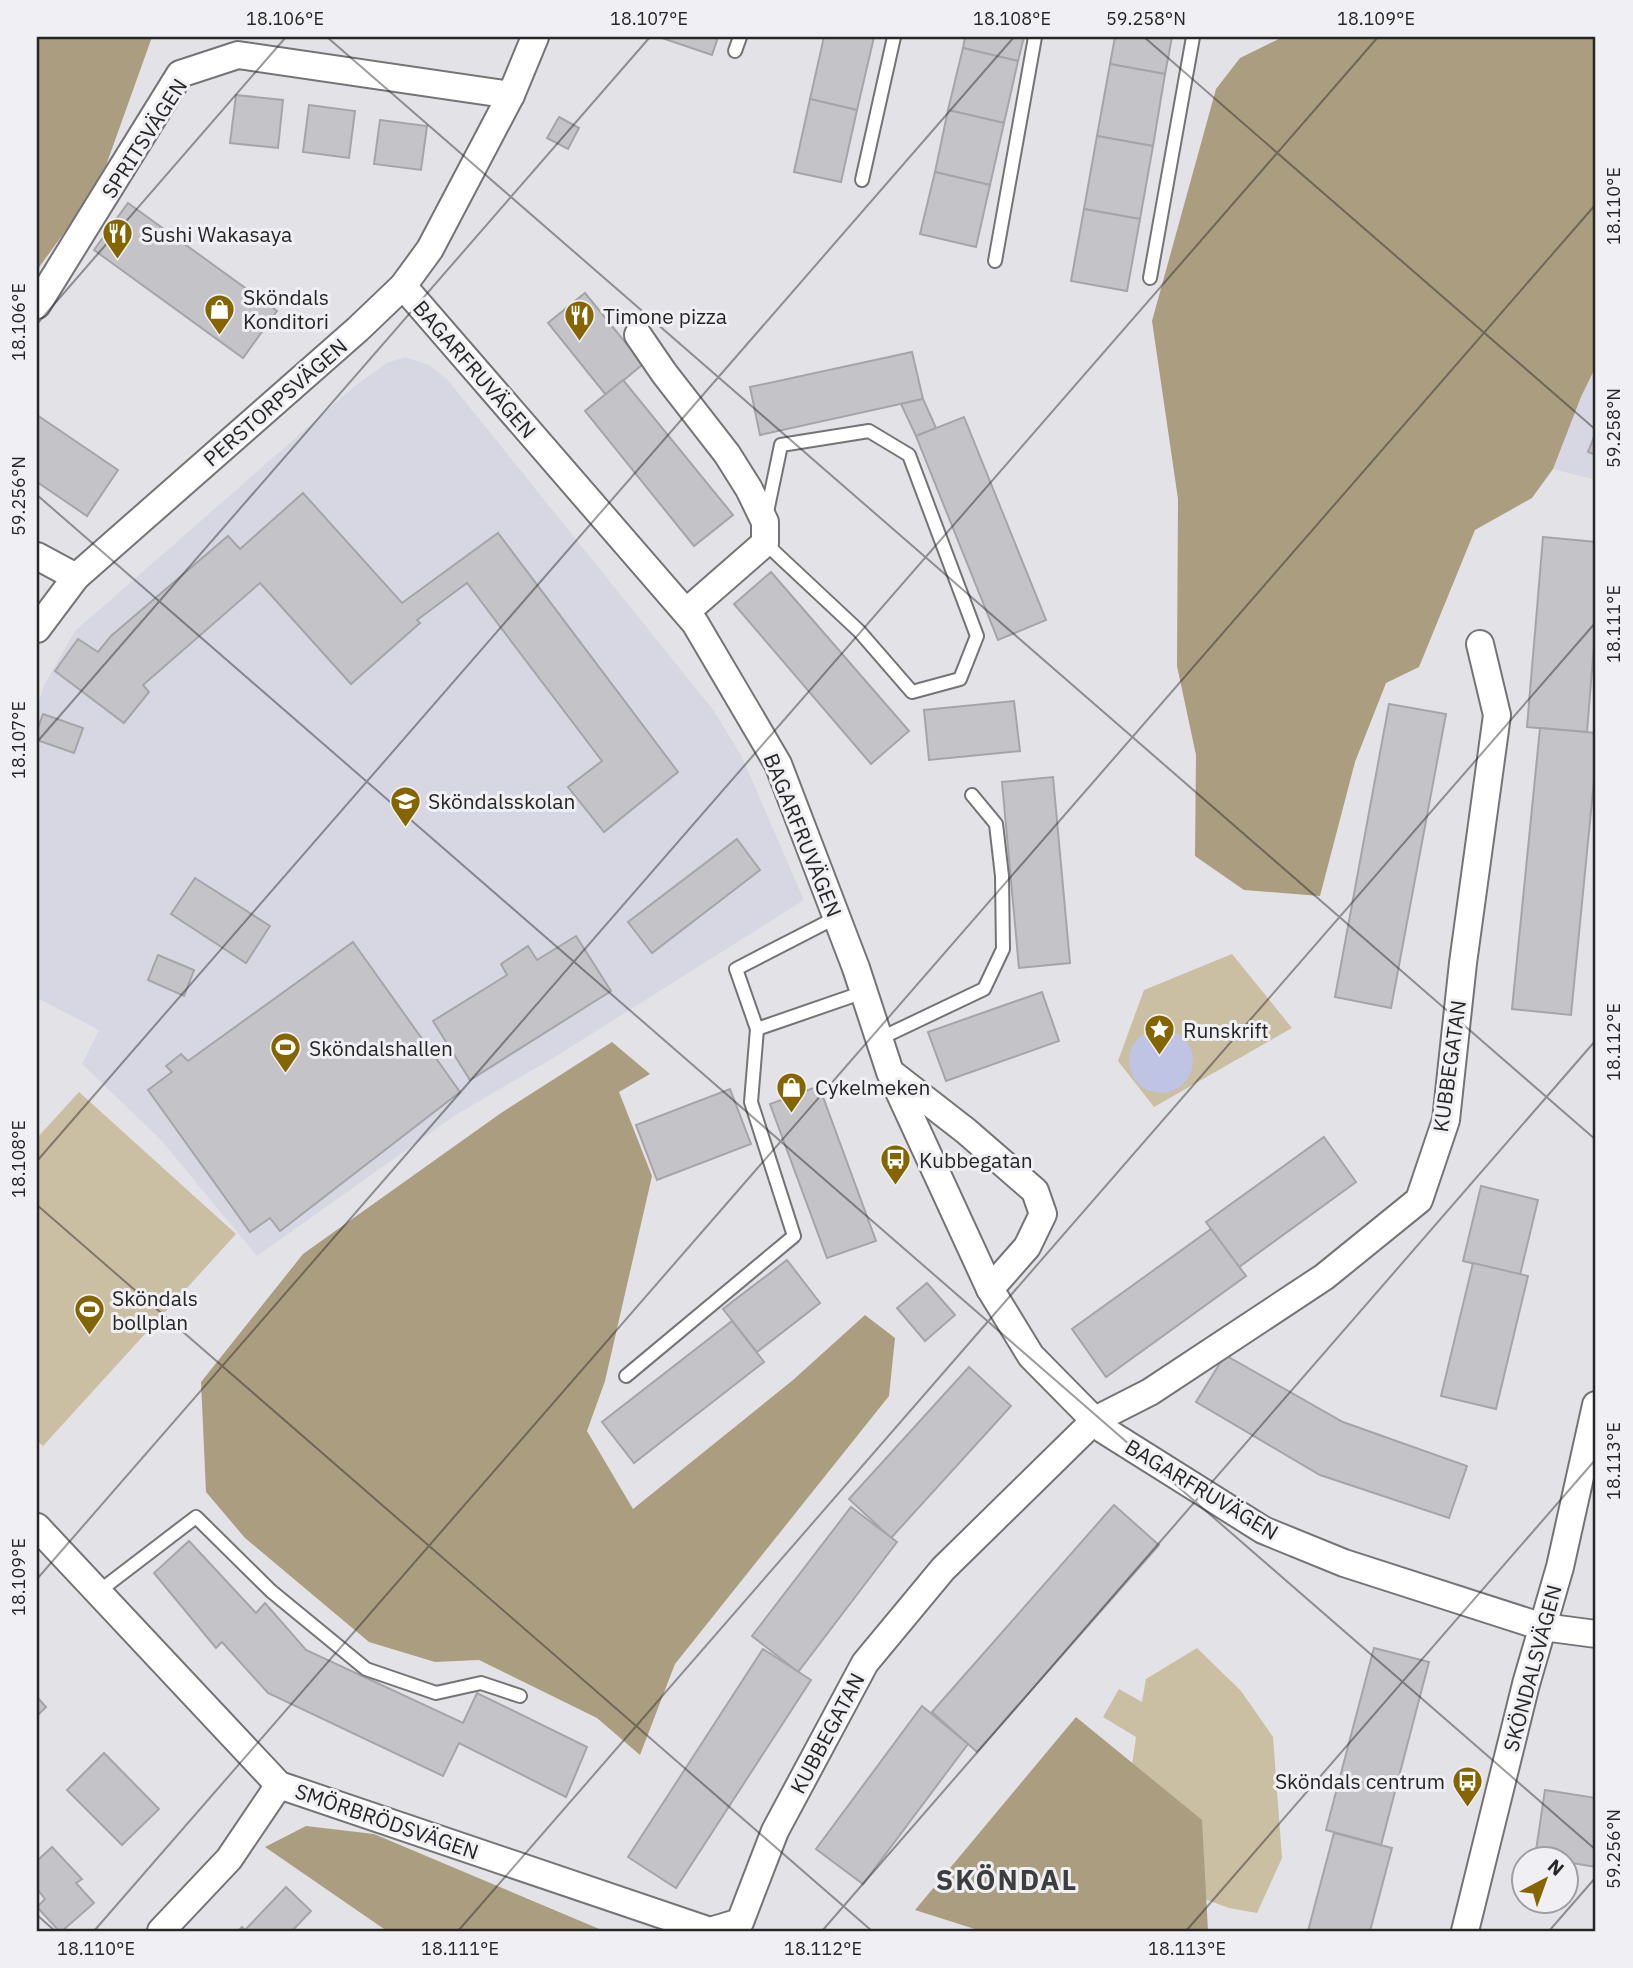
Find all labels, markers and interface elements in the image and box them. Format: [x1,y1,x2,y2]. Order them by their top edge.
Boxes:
text: 18.106°E [246,7,324,30]
text: 18.107°E [610,7,688,30]
text: 18.108°E [973,7,1051,30]
text: 59.258°N [1106,7,1186,30]
text: 18.109°E [1337,7,1415,30]
street label: SPRITSVÄGEN [95,73,193,203]
text: 18.110°E [1602,167,1625,245]
restaurant icon: Sushi Wakasaya [101,217,135,261]
place label: Sushi Wakasaya [141,220,292,248]
text: 18.106°E [7,283,30,361]
place label: Sköndals Konditori [243,283,329,335]
shop icon: Sköndals Konditori [203,292,237,336]
street label: BAGARFRUVÄGEN [407,294,543,444]
restaurant icon: Timone pizza [563,299,597,343]
place label: Timone pizza [603,302,727,330]
street label: PERSTORPSVÄGEN [197,332,353,472]
text: 59.258°N [1602,388,1625,468]
text: 59.256°N [7,456,30,536]
text: 18.111°E [1602,585,1625,663]
text: 18.107°E [7,701,30,779]
street label: BAGARFRUVÄGEN [757,749,849,921]
school or university icon: Sköndalsskolan [388,784,422,828]
place label: Sköndalsskolan [428,787,575,815]
street label: KUBBEGATAN [1426,998,1472,1134]
text: 18.112°E [1602,1003,1625,1081]
place icon: Runskrift [1143,1013,1177,1057]
place label: Runskrift [1183,1016,1269,1044]
sports icon: Sköndalshallen [269,1031,303,1075]
place label: Sköndalshallen [309,1034,453,1062]
shop icon: Cykelmeken [775,1070,809,1114]
place label: Cykelmeken [815,1073,931,1101]
text: 18.108°E [7,1120,30,1198]
bus stop icon: Kubbegatan [879,1143,913,1187]
place label: Kubbegatan [919,1146,1033,1174]
place label: Sköndals bollplan [112,1284,198,1336]
sports icon: Sköndals bollplan [72,1293,106,1337]
text: 18.113°E [1602,1422,1625,1500]
street label: BAGARFRUVÄGEN [1120,1432,1284,1546]
text: 18.109°E [7,1538,30,1616]
street label: SKÖNDALSVÄGEN [1496,1582,1568,1754]
street label: KUBBEGATAN [783,1668,871,1798]
bus stop icon: Sköndals centrum [1451,1764,1485,1808]
place label: Sköndals centrum [1275,1767,1445,1795]
street label: SMÖRBRÖDSVÄGEN [291,1776,483,1866]
text: 59.256°N [1602,1809,1625,1889]
north arrow [1510,1846,1580,1916]
text: N [1543,1854,1569,1881]
district label: SKÖNDAL [936,1861,1078,1898]
text: 18.110°E [57,1937,135,1960]
text: 18.111°E [421,1937,499,1960]
text: 18.112°E [784,1937,862,1960]
text: 18.113°E [1148,1937,1226,1960]

